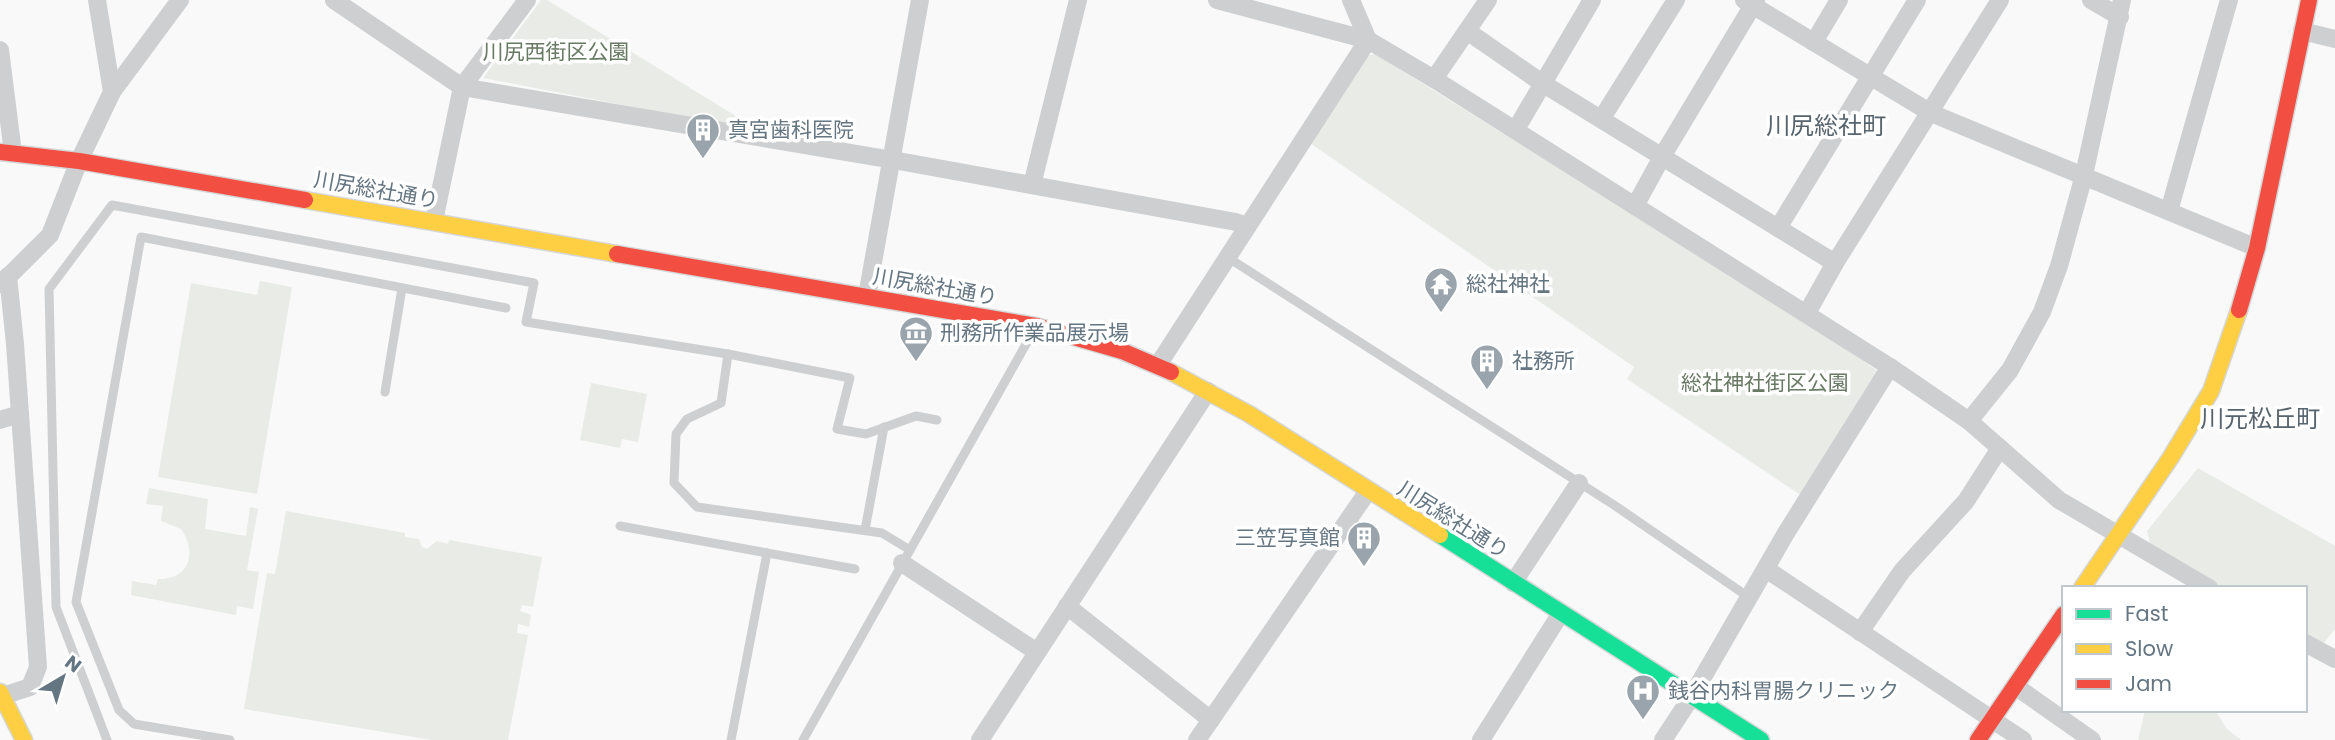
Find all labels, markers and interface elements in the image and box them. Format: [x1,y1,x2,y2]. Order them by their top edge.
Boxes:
park label: 川尻西街区公園 [483,37,630,66]
district label: 川尻総社町 [1766,109,1886,142]
building icon: 真宮歯科医院 [684,111,722,160]
place label: 真宮歯科医院 [728,115,854,144]
street label: 川尻総社通り [312,164,441,215]
street label: 川尻総社通り [871,261,1000,312]
temple icon: 総社神社 [1422,265,1460,314]
place label: 総社神社 [1466,269,1550,298]
museum icon: 刑務所作業品展示場 [897,314,935,363]
place label: 刑務所作業品展示場 [940,318,1129,347]
building icon: 社務所 [1468,342,1506,391]
place label: 社務所 [1512,346,1575,375]
park label: 総社神社街区公園 [1681,368,1849,397]
district label: 川元松丘町 [2200,402,2320,435]
street label: 川尻総社通り [1392,474,1514,565]
building icon: 三笠写真館 [1345,519,1383,568]
place label: 三笠写真館 [1235,523,1340,552]
legend [2062,586,2307,712]
text: Fast [2125,599,2168,628]
text: Slow [2125,634,2173,663]
north arrow [28,642,98,712]
text: N [59,649,87,679]
text: Jam [2125,669,2172,698]
hospital icon: 銭谷内科胃腸クリニック [1624,672,1662,721]
place label: 銭谷内科胃腸クリニック [1668,676,1899,705]

